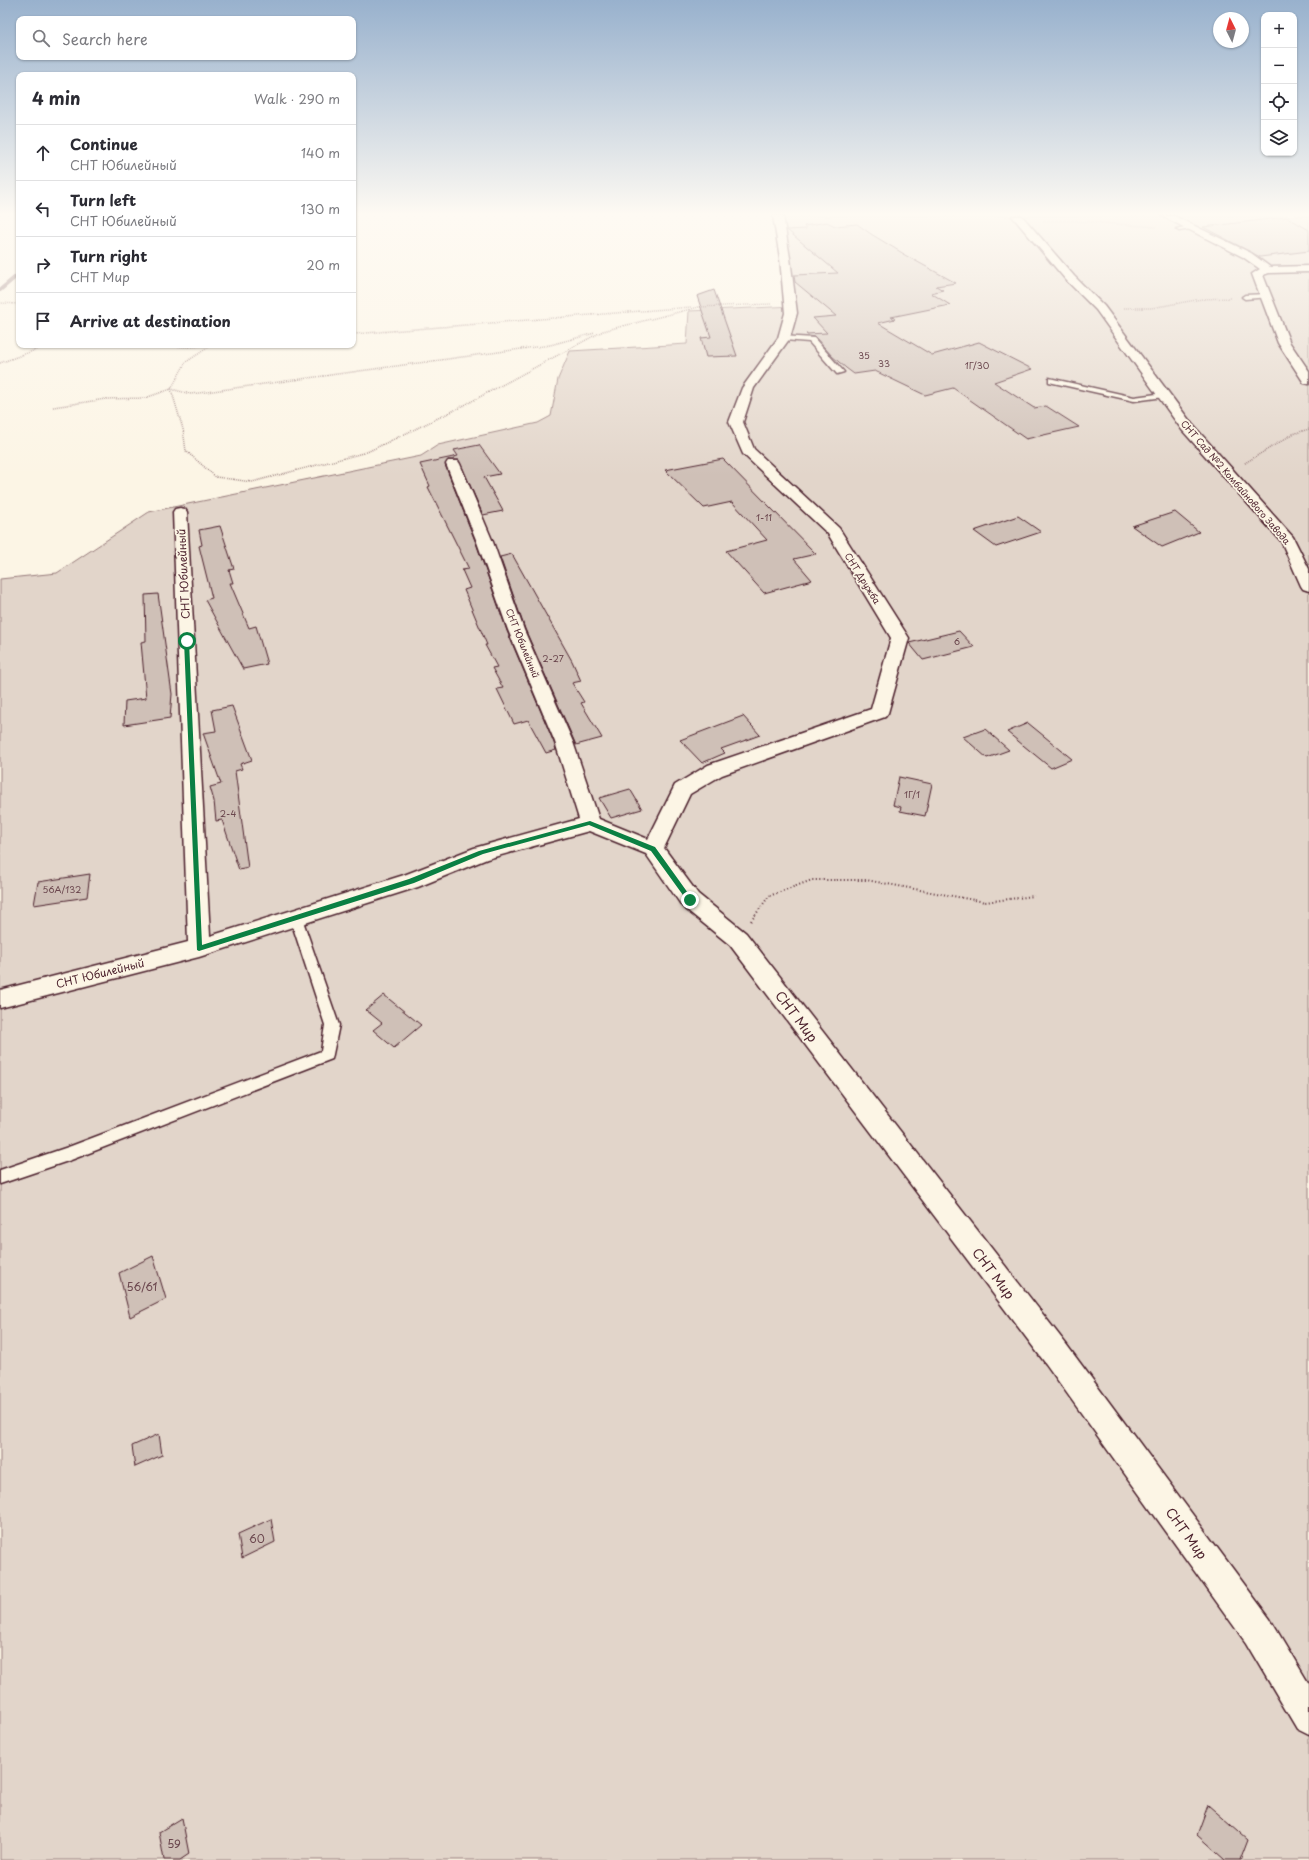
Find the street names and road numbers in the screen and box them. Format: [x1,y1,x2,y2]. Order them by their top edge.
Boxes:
street label: СНТ Сад №2 Комбайнового Завода [1178,417,1294,548]
street label: СНТ Юбилейный [172,528,194,620]
street label: СНТ Дружба [842,550,885,607]
street label: СНТ Юбилейный [503,606,543,680]
street label: СНТ Юбилейный [54,954,146,992]
street label: СНТ Мир [771,986,823,1046]
street label: СНТ Мир [968,1243,1020,1303]
street label: СНТ Мир [1162,1503,1212,1563]

